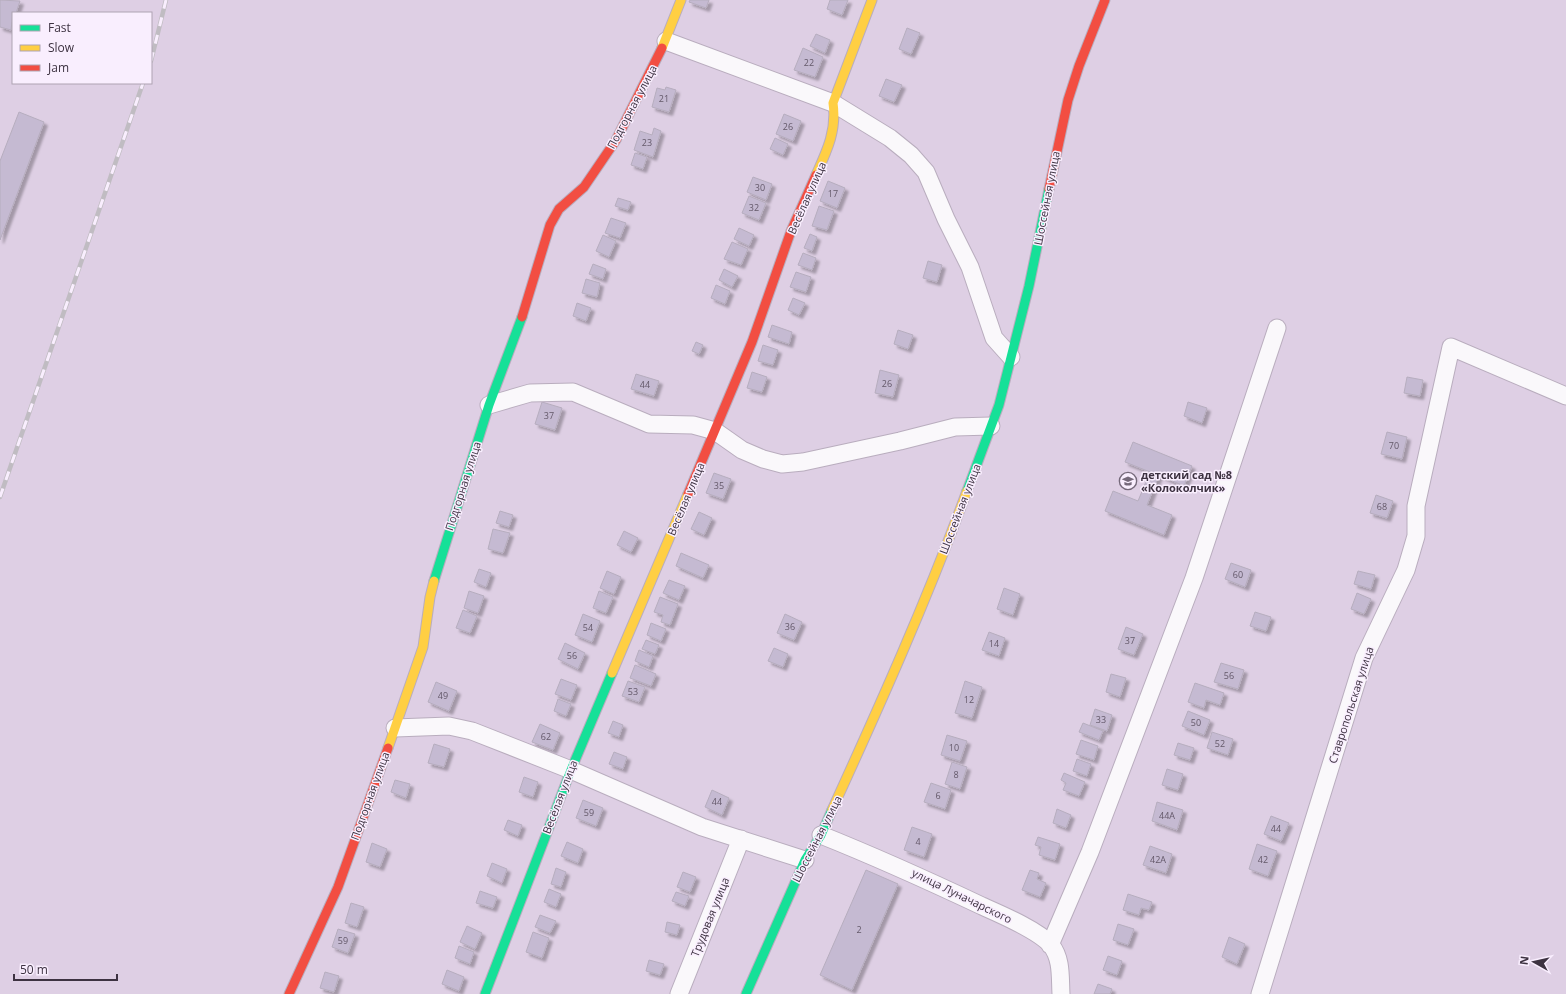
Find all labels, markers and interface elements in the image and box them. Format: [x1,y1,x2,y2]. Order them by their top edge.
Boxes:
legend [12,12,152,84]
text: Fast [48,19,71,36]
text: Slow [48,39,75,56]
house number: 22 [804,56,814,69]
text: Jam [47,59,69,76]
street label: Подгорная улица [603,62,660,151]
house number: 21 [659,92,669,105]
house number: 26 [783,120,793,133]
house number: 23 [642,136,652,149]
street label: Шоссейная улица [1030,150,1063,246]
street label: Весёлая улица [784,159,829,236]
house number: 30 [755,181,765,194]
house number: 17 [828,187,838,200]
house number: 32 [749,201,759,214]
house number: 26 [882,377,892,390]
house number: 44 [640,378,650,391]
house number: 37 [544,409,554,422]
street label: Подгорная улица [441,439,484,532]
house number: 70 [1389,439,1399,452]
street label: Весёлая улица [663,460,708,538]
street label: Шоссейная улица [935,462,984,556]
place label: детский сад №8 «Колоколчик» [1141,467,1232,495]
school or university icon: детский сад №8 «Колоколчик» [1118,471,1138,491]
house number: 35 [714,479,724,492]
house number: 68 [1377,500,1387,513]
house number: 60 [1233,568,1243,581]
house number: 36 [785,620,795,633]
house number: 54 [583,621,593,634]
house number: 37 [1125,634,1135,647]
house number: 14 [989,637,999,650]
street label: Ставропольская улица [1325,645,1376,765]
house number: 56 [567,649,577,662]
house number: 56 [1224,669,1234,682]
house number: 53 [628,685,638,698]
house number: 49 [438,689,448,702]
house number: 12 [964,693,974,706]
house number: 33 [1096,713,1106,726]
house number: 50 [1191,716,1201,729]
house number: 62 [541,730,551,743]
house number: 52 [1215,737,1225,750]
house number: 10 [949,741,959,754]
street label: Подгорная улица [347,750,392,842]
street label: Весёлая улица [539,758,580,836]
house number: 8 [953,768,959,781]
house number: 6 [935,789,941,802]
street label: Шоссейная улица [788,793,845,885]
house number: 44 [712,795,722,808]
house number: 59 [584,806,594,819]
house number: 44А [1159,809,1175,822]
house number: 44 [1271,822,1281,835]
house number: 4 [915,835,921,848]
house number: 42А [1150,853,1166,866]
house number: 42 [1258,853,1268,866]
street label: улица Луначарского [910,865,1015,926]
street label: Трудовая улица [687,875,732,959]
house number: 2 [856,923,862,936]
house number: 59 [338,934,348,947]
north arrow [1514,942,1554,982]
text: N [1516,955,1532,966]
scale bar [14,956,117,982]
text: 50 m [20,961,48,978]

